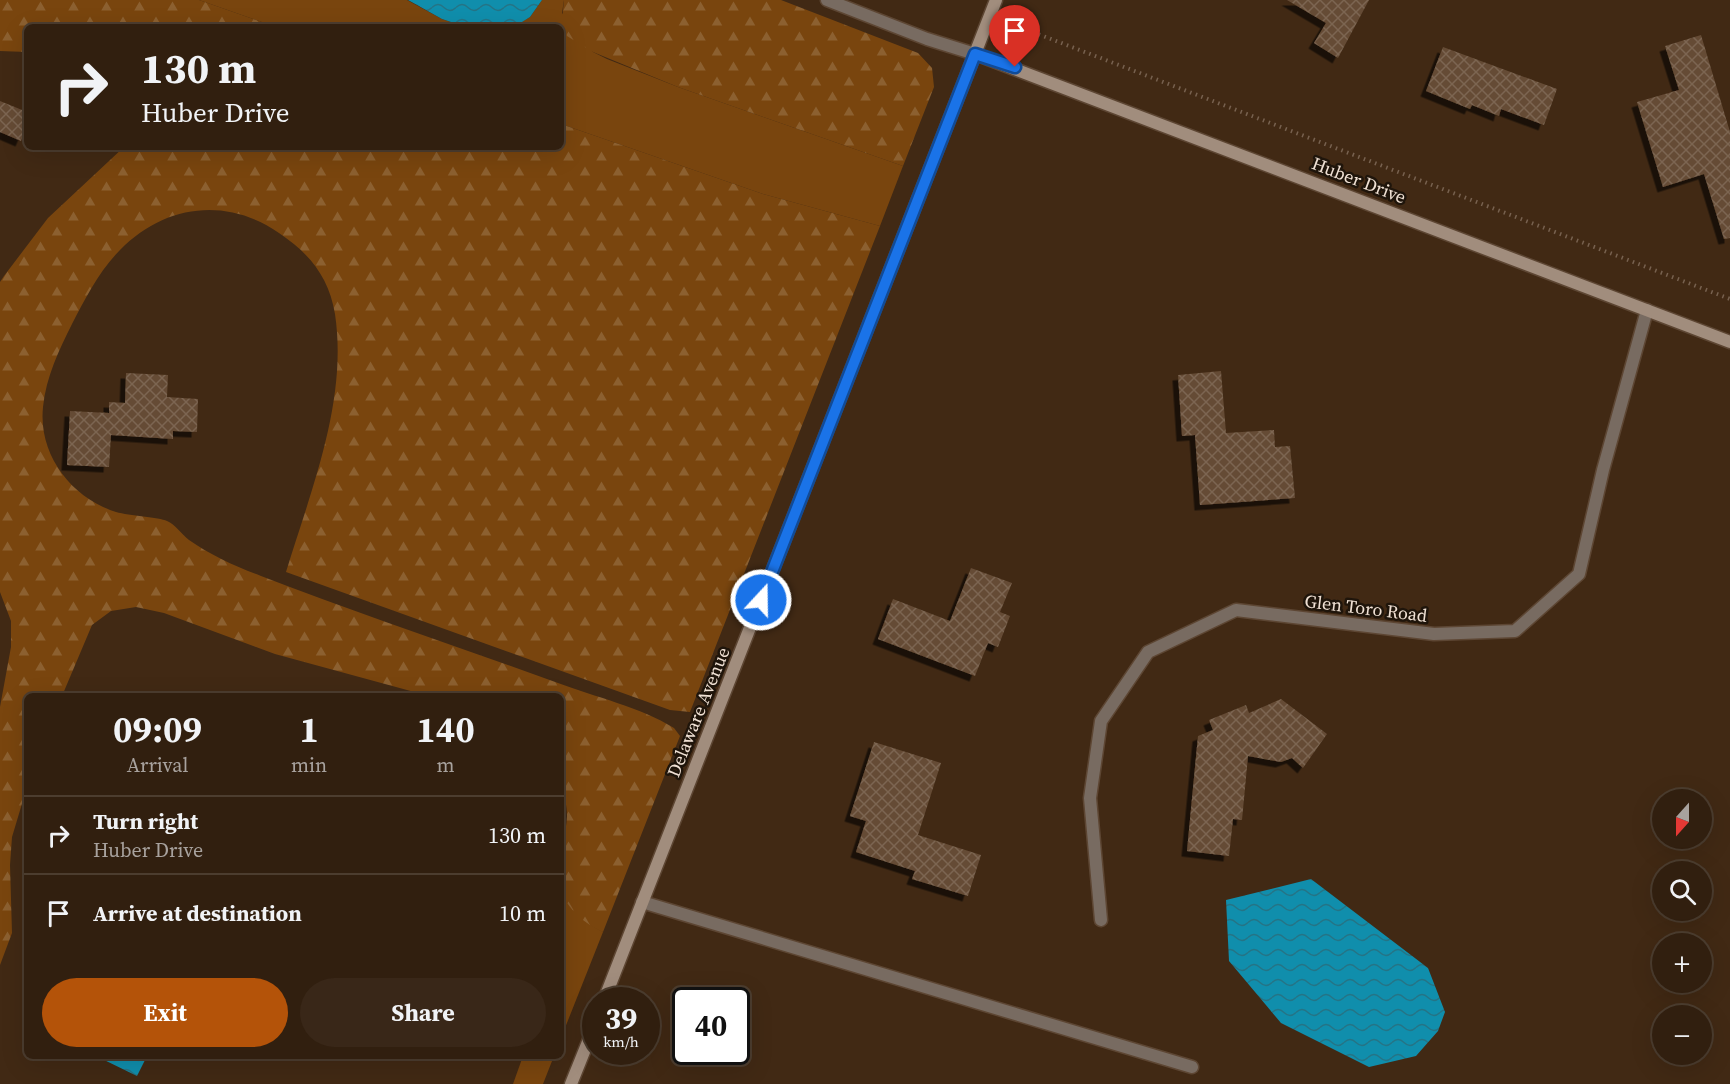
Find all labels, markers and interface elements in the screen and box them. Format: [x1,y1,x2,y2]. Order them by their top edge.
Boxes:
pin [989,5,1040,67]
icon: arrive [998,14,1031,47]
text: 130 m [141,39,256,97]
icon: right [42,48,120,126]
text: Huber Drive [141,94,290,131]
street label: Huber Drive [1308,151,1410,209]
position arrow [729,568,793,632]
street label: Glen Toro Road [1303,588,1429,628]
street label: Delaware Avenue [661,643,735,781]
text: 09:09 [113,705,202,754]
text: 1 [299,705,319,754]
text: 140 [416,705,475,754]
text: Arrival [127,751,188,779]
text: min [291,751,327,779]
text: m [437,751,455,779]
north arrow [1652,789,1712,849]
map controls [1652,789,1712,1065]
text: Turn right [93,806,198,836]
icon: right [42,819,75,852]
text: 130 m [488,820,546,850]
text: Huber Drive [93,836,203,864]
button: search [1652,861,1712,921]
icon: arrive [42,897,75,930]
text: Arrive at destination [93,898,302,928]
text: 10 m [499,898,546,928]
button: + [1652,933,1712,993]
button: Exit [42,978,288,1047]
button: Share [300,978,546,1047]
speed limit sign: 40 [672,987,750,1065]
text: 39 [605,998,637,1039]
button: − [1652,1005,1712,1065]
text: km/h [603,1031,639,1052]

